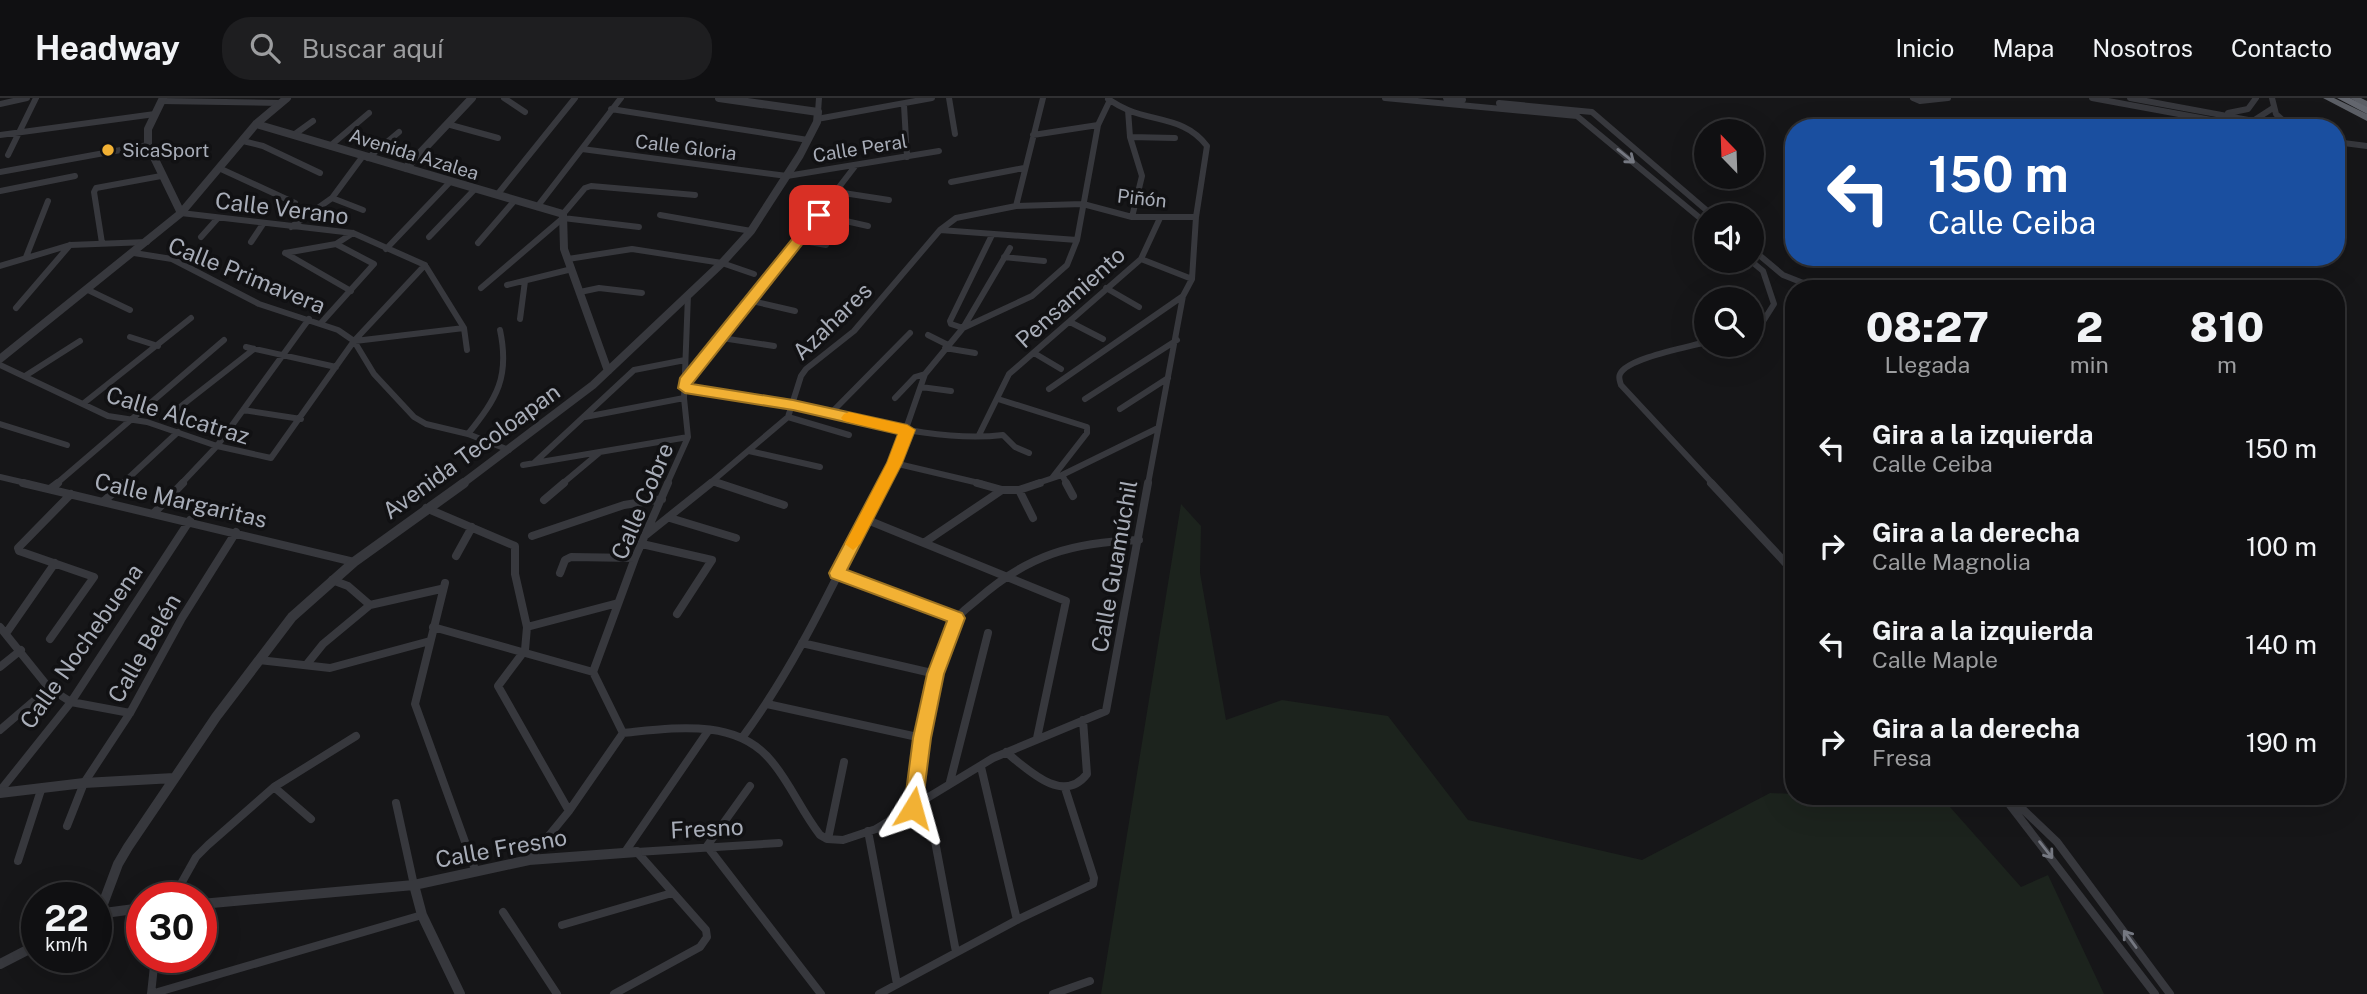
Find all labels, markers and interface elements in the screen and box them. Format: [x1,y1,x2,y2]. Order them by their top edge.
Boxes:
search box [222,17,712,80]
text: Headway [35,29,180,67]
icon: search [246,29,284,67]
text: Buscar aquí [302,33,444,64]
text: Inicio [1895,34,1954,62]
text: Mapa [1992,34,2054,62]
text: Nosotros [2092,34,2193,62]
text: Contacto [2231,34,2332,62]
north arrow [1694,119,1764,189]
map controls [1694,119,1764,357]
street label: Avenida Azalea [347,124,481,184]
street label: Calle Gloria [634,130,738,164]
street label: Calle Peral [811,130,909,166]
place label: SicaSport [122,139,209,161]
marker: SicaSport [100,142,116,158]
text: 150 m [1928,145,2069,203]
icon: left [1813,147,1904,238]
one-way arrow [1616,148,1634,163]
street label: Piñón [1116,184,1168,212]
pin [789,185,849,245]
street label: Calle Verano [214,186,350,230]
icon: arrive [800,196,838,234]
button: sound [1694,203,1764,273]
text: Calle Ceiba [1928,204,2096,241]
street label: Calle Primavera [164,231,330,319]
street label: Pensamiento [1010,241,1130,353]
street label: Azahares [787,277,877,365]
button: search [1694,287,1764,357]
text: 08:27 [1866,302,1989,351]
text: 2 [2076,302,2103,351]
text: 810 [2190,302,2264,351]
text: Llegada [1885,351,1970,378]
text: min [2070,351,2109,378]
text: m [2217,351,2237,378]
street label: Avenida Tecoloapan [377,378,565,524]
street label: Calle Alcatraz [103,380,253,450]
text: Gira a la izquierda [1872,419,2094,450]
icon: left [1813,429,1851,467]
text: 150 m [2245,433,2317,464]
street label: Calle Cobre [605,439,679,563]
text: Calle Ceiba [1872,450,1993,477]
street label: Calle Margaritas [92,467,270,533]
street label: Calle Guamúchil [1086,478,1142,654]
text: Gira a la derecha [1872,517,2080,548]
icon: right [1813,527,1851,565]
text: 100 m [2246,531,2317,562]
text: Calle Magnolia [1872,548,2031,575]
street label: Calle Nochebuena [14,559,148,733]
street label: Calle Belén [102,589,186,707]
text: Gira a la izquierda [1872,615,2094,646]
icon: left [1813,625,1851,663]
text: 140 m [2245,629,2317,660]
text: Calle Maple [1872,646,1998,673]
text: Gira a la derecha [1872,713,2080,744]
icon: right [1813,723,1851,761]
text: 190 m [2246,727,2317,758]
text: Fresa [1872,744,1932,771]
position arrow [876,771,950,845]
street label: Fresno [670,813,744,843]
street label: Calle Fresno [433,823,569,873]
one-way arrow [2038,840,2053,858]
speed limit sign: 30 [126,882,217,973]
text: 22 [44,898,89,939]
one-way arrow [2123,930,2138,949]
text: km/h [45,934,88,955]

